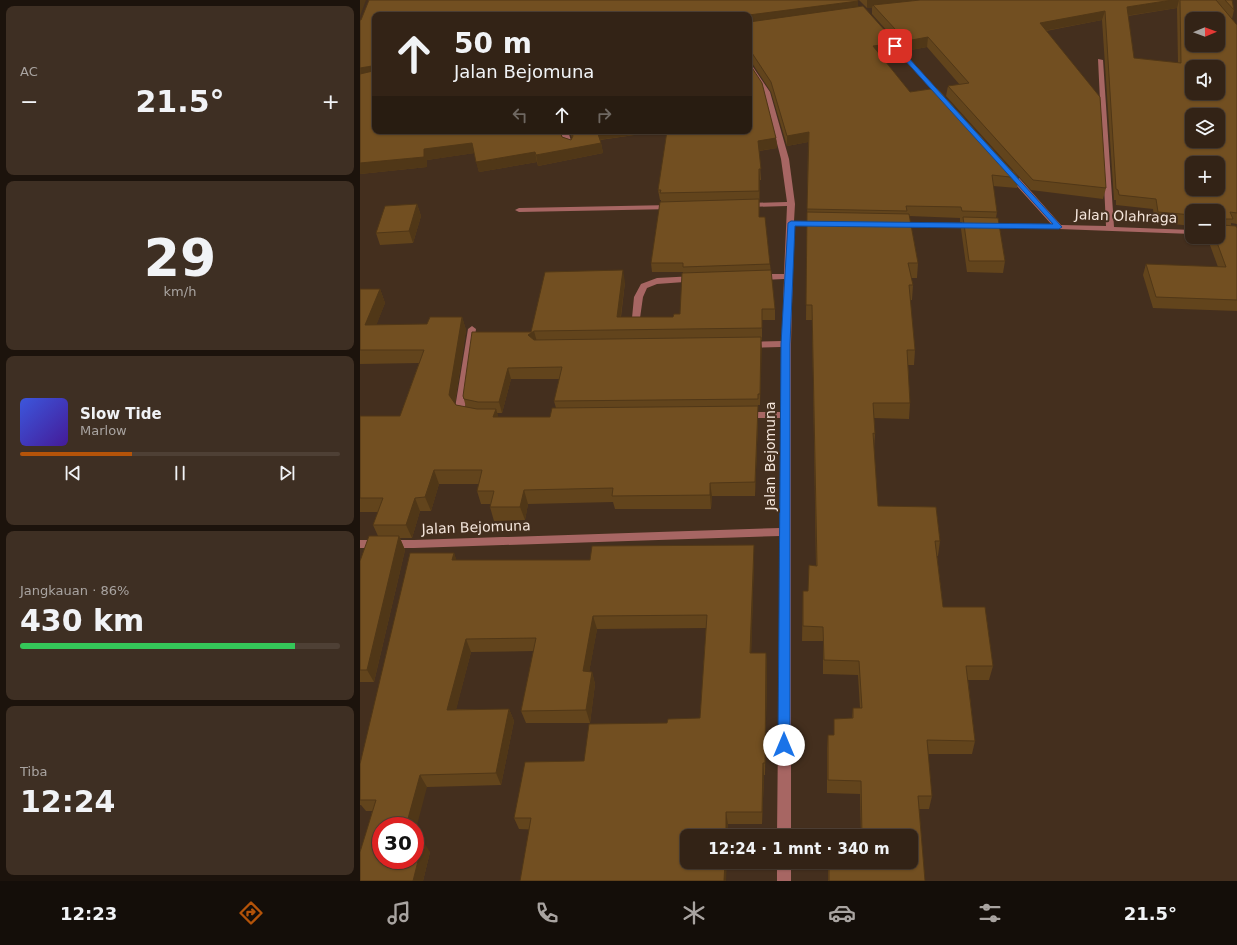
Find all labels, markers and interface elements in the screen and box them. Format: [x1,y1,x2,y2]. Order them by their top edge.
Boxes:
north arrow [1185,12,1225,52]
map controls [1185,12,1225,244]
text: 50 m [454,27,532,60]
icon: ahead [388,28,440,80]
pin [878,29,912,63]
icon: arrive [884,35,906,57]
button: sound [1185,60,1225,100]
text: Jalan Bejomuna [454,61,594,82]
text: AC [20,64,38,79]
text: 21.5° [135,84,225,119]
text: − [20,89,38,114]
text: + [322,89,340,114]
icon: left [509,104,531,126]
icon: ahead [551,104,573,126]
icon: right [593,104,615,126]
button: layers [1185,108,1225,148]
button: + [1185,156,1225,196]
button: − [1185,204,1225,244]
street label: Jalan Olahraga [1073,206,1178,226]
text: 29 [144,228,216,288]
text: km/h [164,284,196,299]
street label: Jalan Bejomuna [762,401,778,512]
text: Slow Tide [80,405,162,423]
text: Marlow [80,423,127,438]
icon: previous [62,462,84,484]
icon: pause [169,462,191,484]
icon: next [276,462,298,484]
street label: Jalan Bejomuna [420,517,531,537]
text: Jangkauan · 86% [20,583,129,598]
text: 430 km [20,603,144,638]
position arrow [763,724,805,766]
text: Tiba [20,764,47,779]
text: 12:24 [20,784,116,819]
speed limit sign: 30 [372,817,424,869]
text: 12:24 · 1 mnt · 340 m [708,840,890,858]
icon: directions [237,899,265,927]
icon: music [385,899,413,927]
icon: phone [533,899,561,927]
icon: climate [680,899,708,927]
icon: car [828,899,856,927]
icon: filters [976,899,1004,927]
text: 12:23 [60,903,117,924]
text: 21.5° [1124,903,1177,924]

